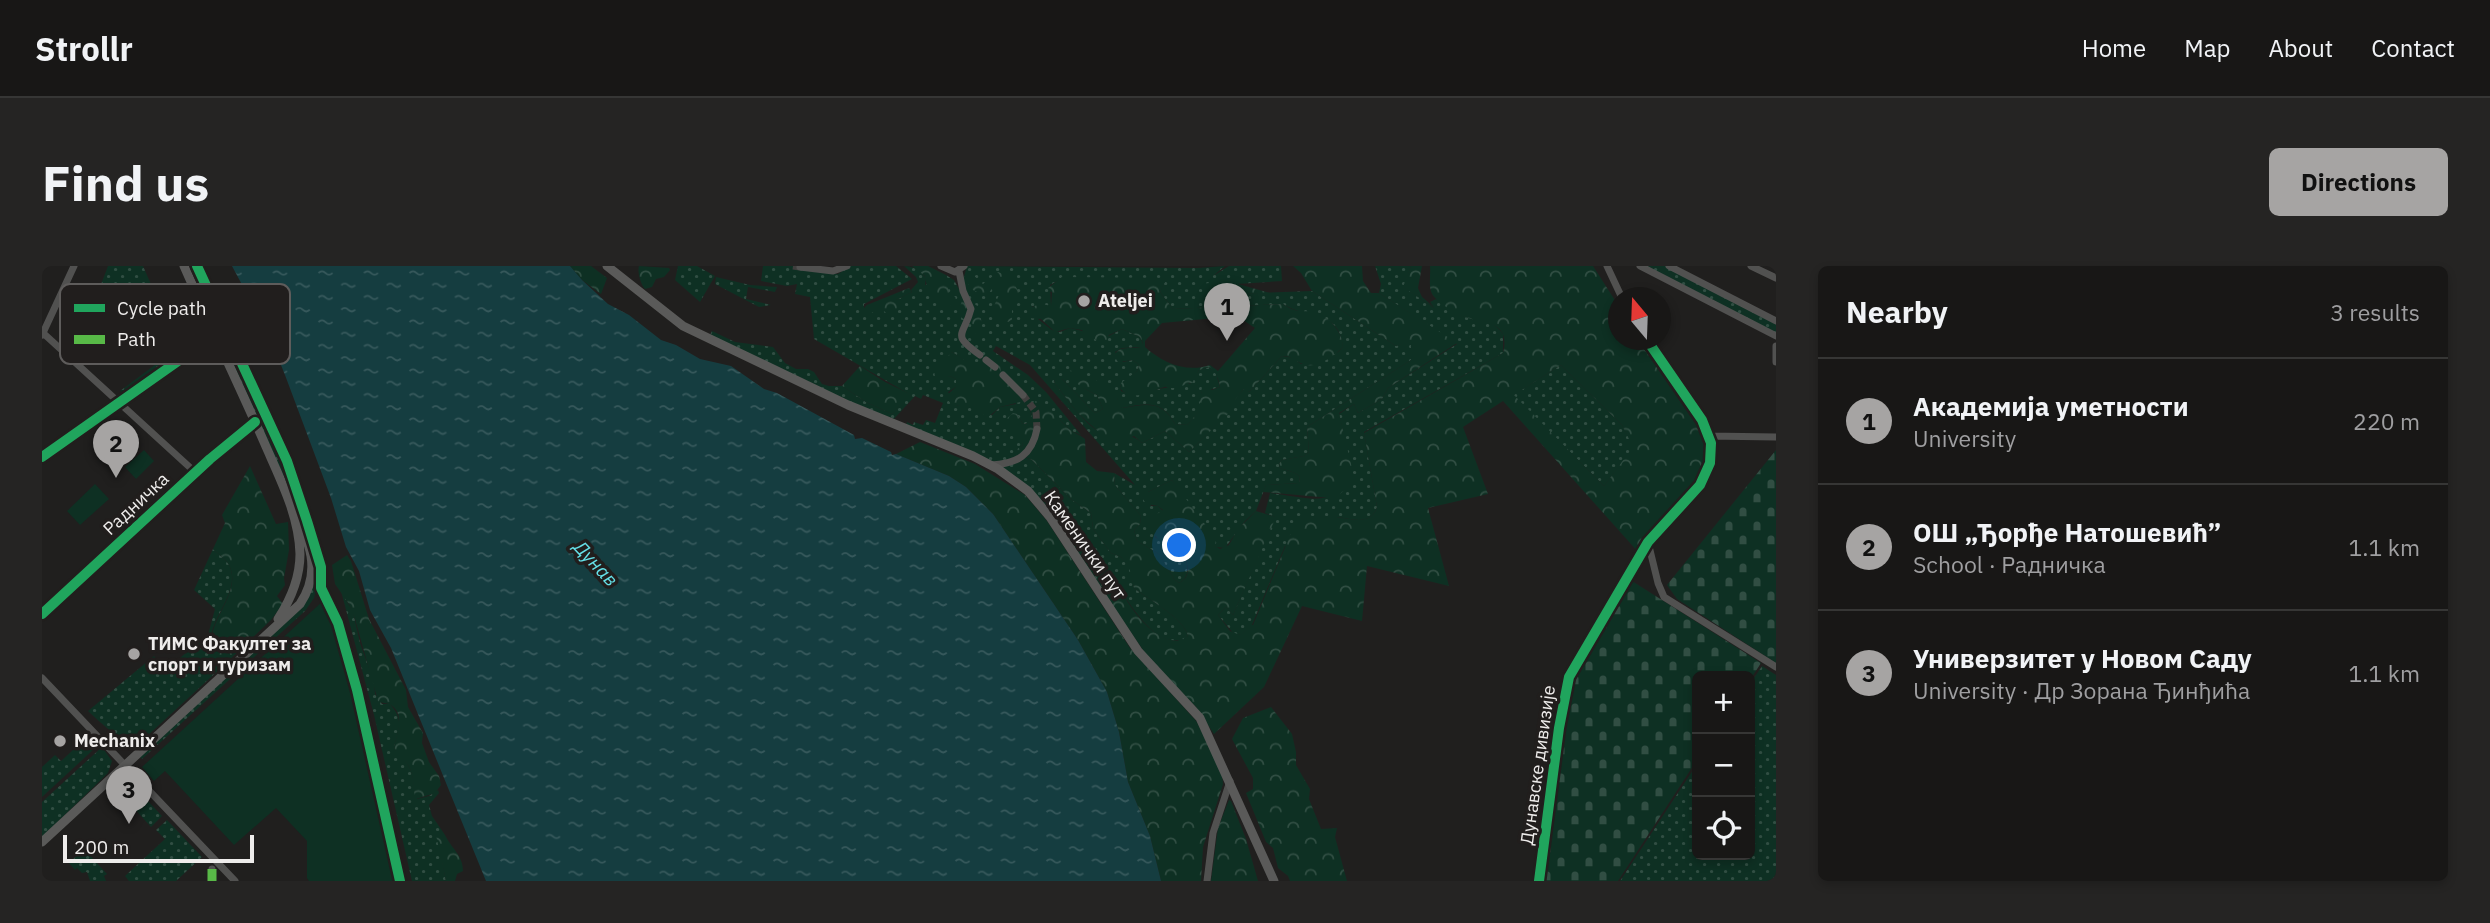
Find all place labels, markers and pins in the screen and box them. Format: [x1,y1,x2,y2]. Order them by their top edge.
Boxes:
pin: 1 [1204,283,1250,341]
place label: Ateljei [1098,289,1153,312]
marker: Ateljei [1076,293,1092,309]
pin: 2 [93,420,139,478]
place label: ТИМС Факултет за спорт и туризам [148,632,311,676]
marker: ТИМС Факултет за спорт и туризам [126,646,142,662]
place label: Mechanix [74,729,155,752]
marker: Mechanix [52,733,68,749]
pin: 3 [106,766,152,824]

